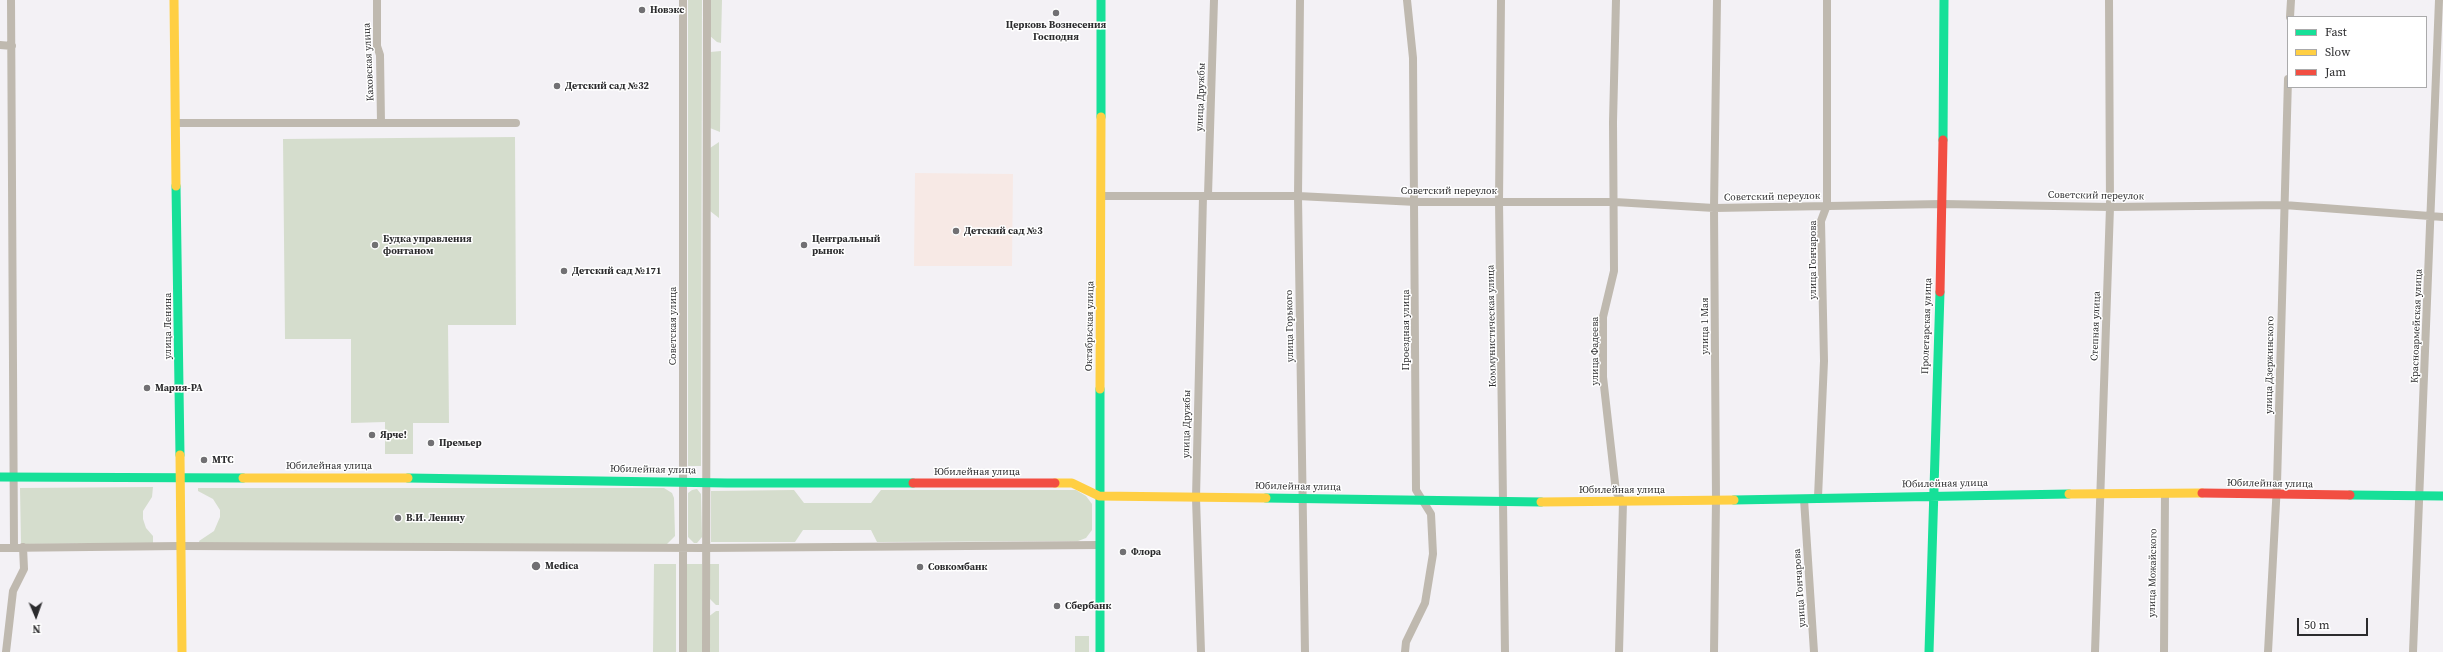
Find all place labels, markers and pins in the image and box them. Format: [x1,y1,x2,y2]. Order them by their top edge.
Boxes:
place label: Новэкс [650,4,684,16]
marker: Новэкс [637,5,647,15]
marker: Церковь Вознесения Господня [1051,8,1061,18]
place label: Церковь Вознесения Господня [1006,19,1106,42]
place label: Детский сад №32 [565,80,649,92]
marker: Детский сад №32 [552,81,562,91]
place label: Детский сад №3 [964,225,1043,237]
marker: Детский сад №3 [951,226,961,236]
place label: Будка управления фонтаном [383,233,472,256]
place label: Центральный рынок [812,233,880,256]
marker: Будка управления фонтаном [370,240,380,250]
marker: Центральный рынок [799,240,809,250]
place label: Детский сад №171 [572,265,661,277]
marker: Детский сад №171 [559,266,569,276]
place label: Мария-РА [155,382,203,394]
marker: Мария-РА [142,383,152,393]
place label: Ярче! [380,429,407,441]
marker: Ярче! [367,430,377,440]
place label: Премьер [439,437,482,449]
marker: Премьер [426,438,436,448]
place label: МТС [212,454,233,466]
marker: МТС [199,455,209,465]
place label: В.И. Ленину [406,512,465,524]
marker: В.И. Ленину [393,513,403,523]
place label: Флора [1131,546,1161,558]
marker: Флора [1118,547,1128,557]
marker: Mеdica [530,560,542,572]
place label: Mеdica [545,560,579,572]
place label: Совкомбанк [928,561,987,573]
marker: Совкомбанк [915,562,925,572]
place label: Сбербанк [1065,600,1111,612]
marker: Сбербанк [1052,601,1062,611]

